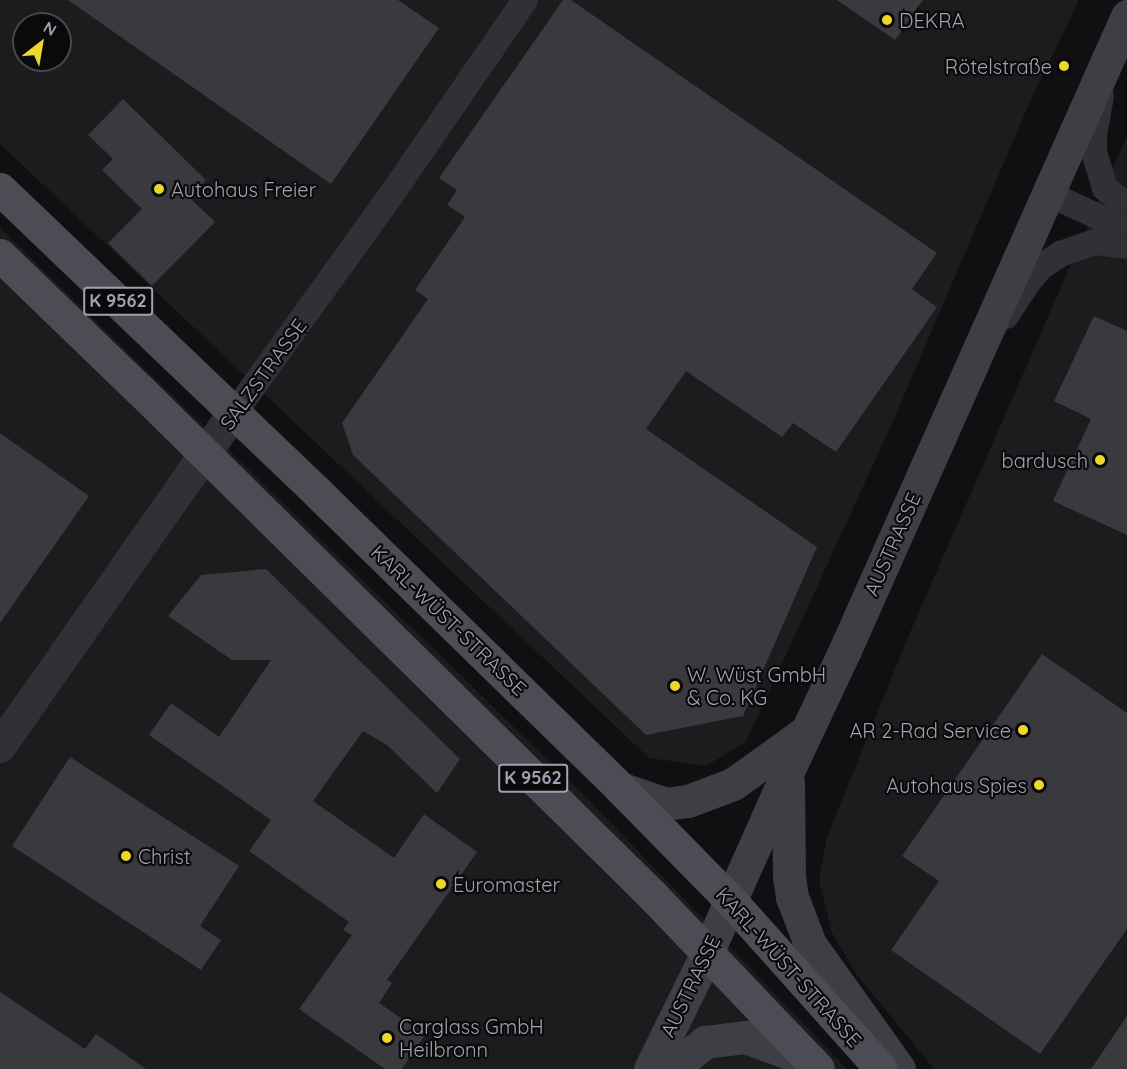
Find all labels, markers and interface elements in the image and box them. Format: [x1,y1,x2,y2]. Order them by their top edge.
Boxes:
place label: DEKRA [899,8,965,32]
north arrow [12,12,72,72]
marker: DEKRA [880,13,894,27]
text: N [40,17,60,40]
place label: Rötelstraße [945,54,1052,78]
marker: Rötelstraße [1057,59,1071,73]
place label: Autohaus Freier [171,177,316,201]
marker: Autohaus Freier [152,182,166,196]
road number: K 9562 [82,286,154,316]
street label: SALZSTRASSE [215,314,311,434]
place label: bardusch [1002,448,1088,472]
marker: bardusch [1093,453,1107,467]
street label: AUSTRASSE [859,489,925,599]
street label: KARL-WÜST-STRASSE [366,540,532,700]
place label: W. Wüst GmbH & Co. KG [687,662,826,709]
marker: W. Wüst GmbH & Co. KG [668,679,682,693]
place label: AR 2-Rad Service [849,718,1011,742]
marker: AR 2-Rad Service [1016,723,1030,737]
road number: K 9562 [497,763,569,793]
place label: Autohaus Spies [886,773,1027,797]
marker: Autohaus Spies [1032,778,1046,792]
place label: Christ [138,844,191,868]
marker: Christ [119,849,133,863]
place label: Euromaster [453,872,560,896]
marker: Euromaster [434,877,448,891]
street label: KARL-WÜST-STRASSE [711,882,867,1052]
street label: AUSTRASSE [655,931,725,1041]
place label: Carglass GmbH Heilbronn [399,1014,544,1061]
marker: Carglass GmbH Heilbronn [380,1031,394,1045]

